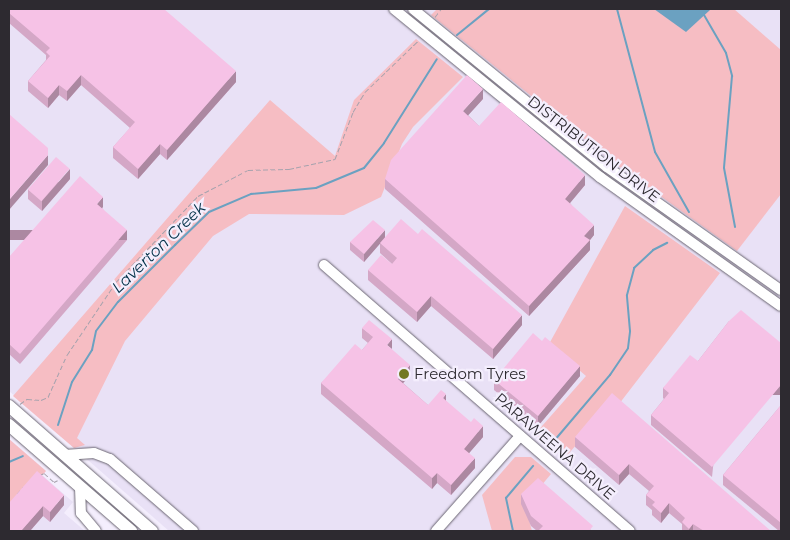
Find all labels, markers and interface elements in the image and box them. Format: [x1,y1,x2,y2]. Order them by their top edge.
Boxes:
street label: DISTRIBUTION DRIVE [524,92,664,206]
water label: Laverton Creek [108,198,210,298]
place label: Freedom Tyres [414,365,526,383]
marker: Freedom Tyres [398,368,410,380]
street label: PARAWEENA DRIVE [491,389,619,503]

